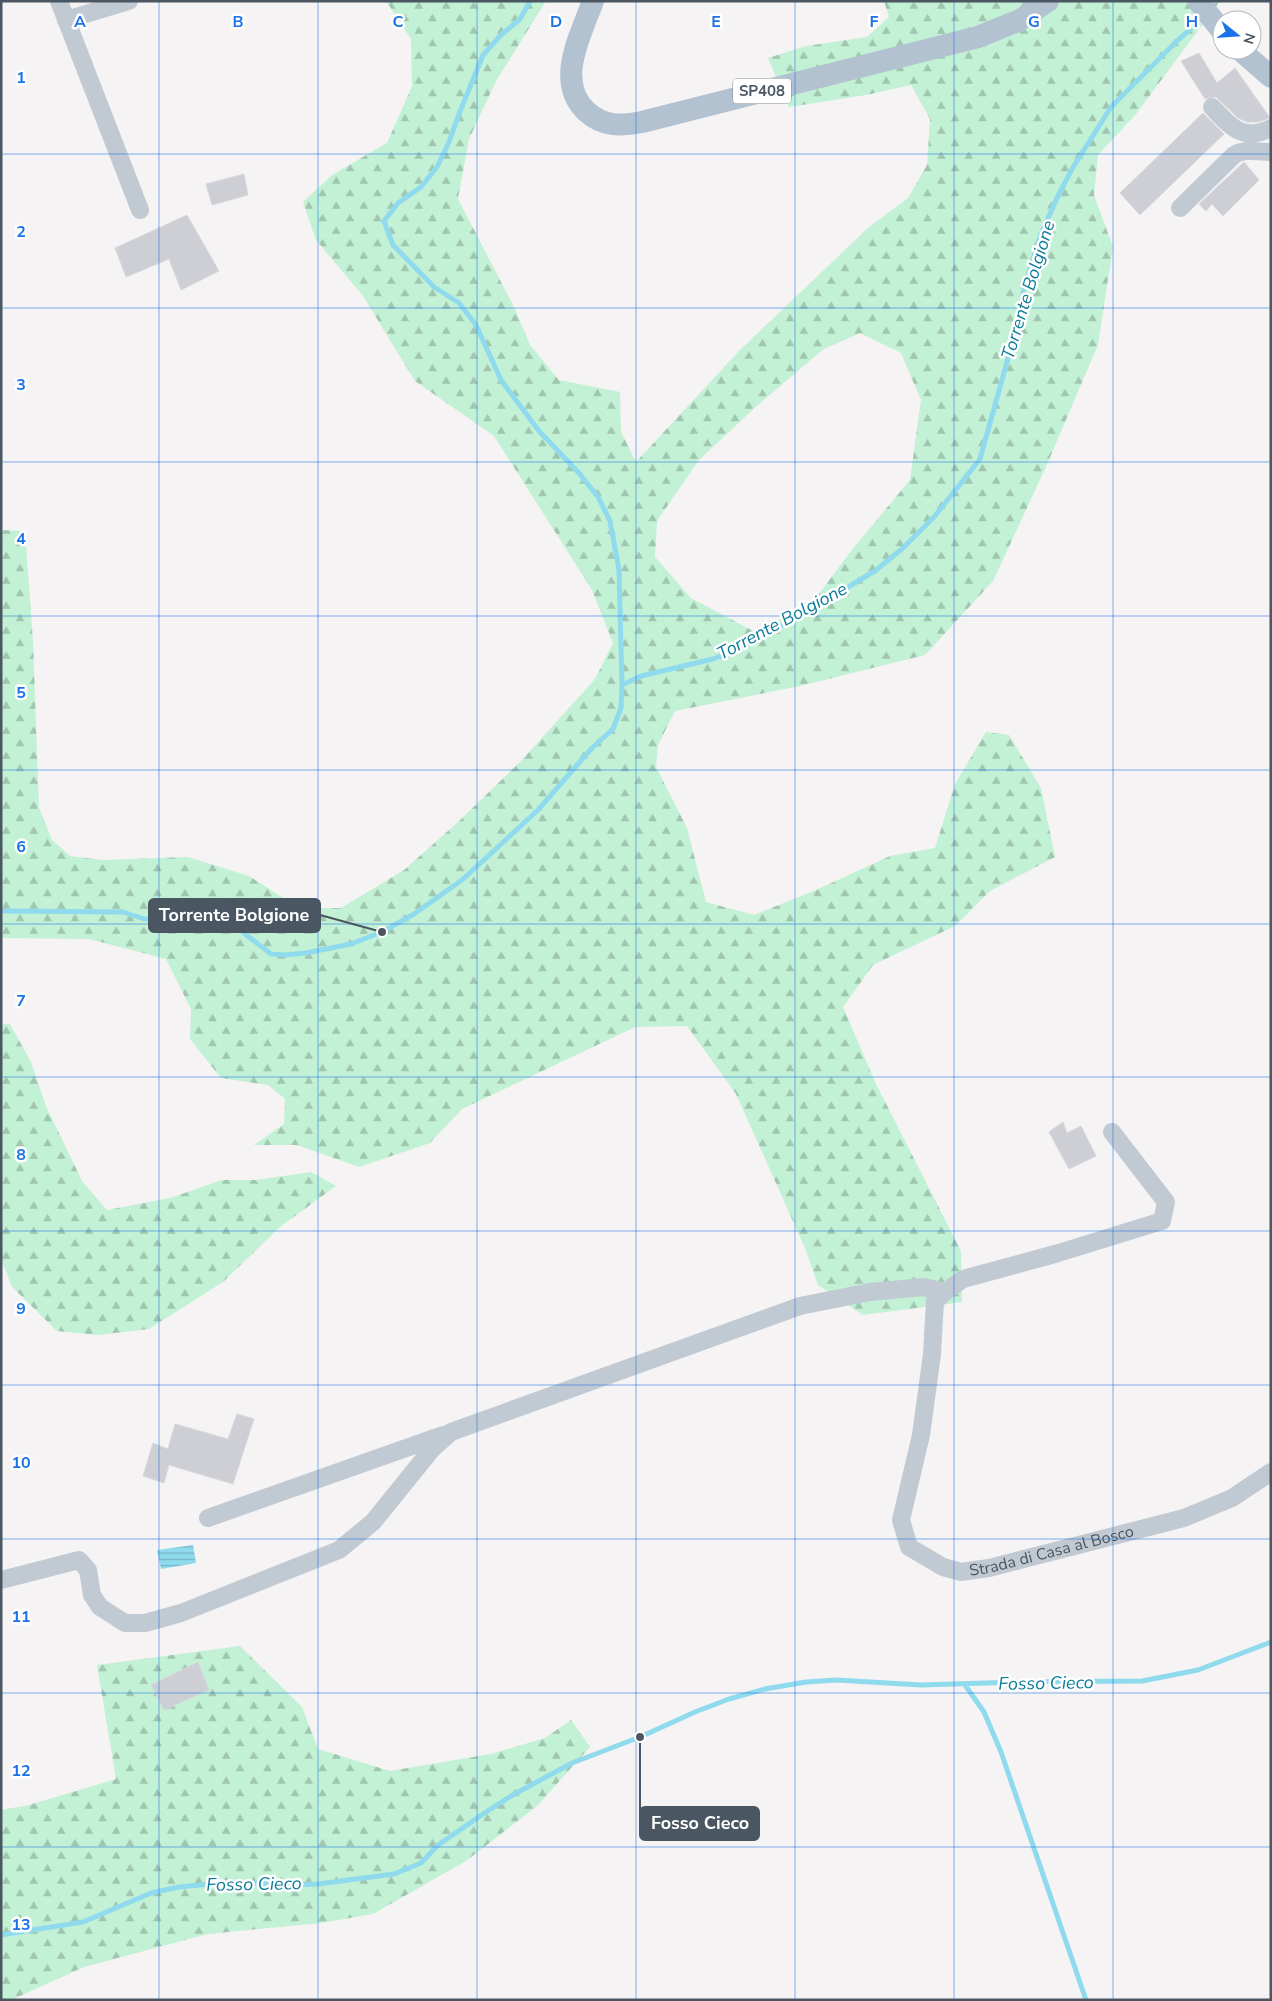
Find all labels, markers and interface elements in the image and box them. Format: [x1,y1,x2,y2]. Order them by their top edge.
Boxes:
north arrow [1212,10,1262,60]
text: A [74,11,86,33]
text: B [232,11,244,33]
text: C [393,11,404,33]
text: D [550,11,562,33]
text: E [711,11,721,33]
text: F [870,11,879,33]
text: G [1028,11,1040,33]
text: H [1186,11,1198,33]
text: N [1238,31,1260,46]
text: 1 [16,67,26,89]
road number: SP408 [733,78,791,104]
water label: Torrente Bolgione [995,217,1061,363]
text: 2 [16,221,26,243]
text: 3 [16,374,26,396]
text: 4 [16,528,26,550]
water label: Torrente Bolgione [713,576,852,665]
text: 5 [16,682,26,704]
text: 6 [16,836,26,858]
callout: Torrente Bolgione [149,899,320,932]
text: Torrente Bolgione [159,903,309,927]
text: 7 [16,990,26,1012]
text: 8 [16,1144,26,1166]
text: 9 [16,1298,26,1320]
text: 10 [11,1452,31,1474]
street label: Strada di Casa al Bosco [968,1520,1136,1582]
text: 11 [11,1606,31,1628]
water label: Fosso Cieco [998,1670,1094,1696]
text: 12 [11,1760,31,1782]
callout: Fosso Cieco [640,1807,759,1840]
text: Fosso Cieco [651,1811,749,1835]
water label: Fosso Cieco [206,1871,302,1897]
text: 13 [11,1914,31,1936]

